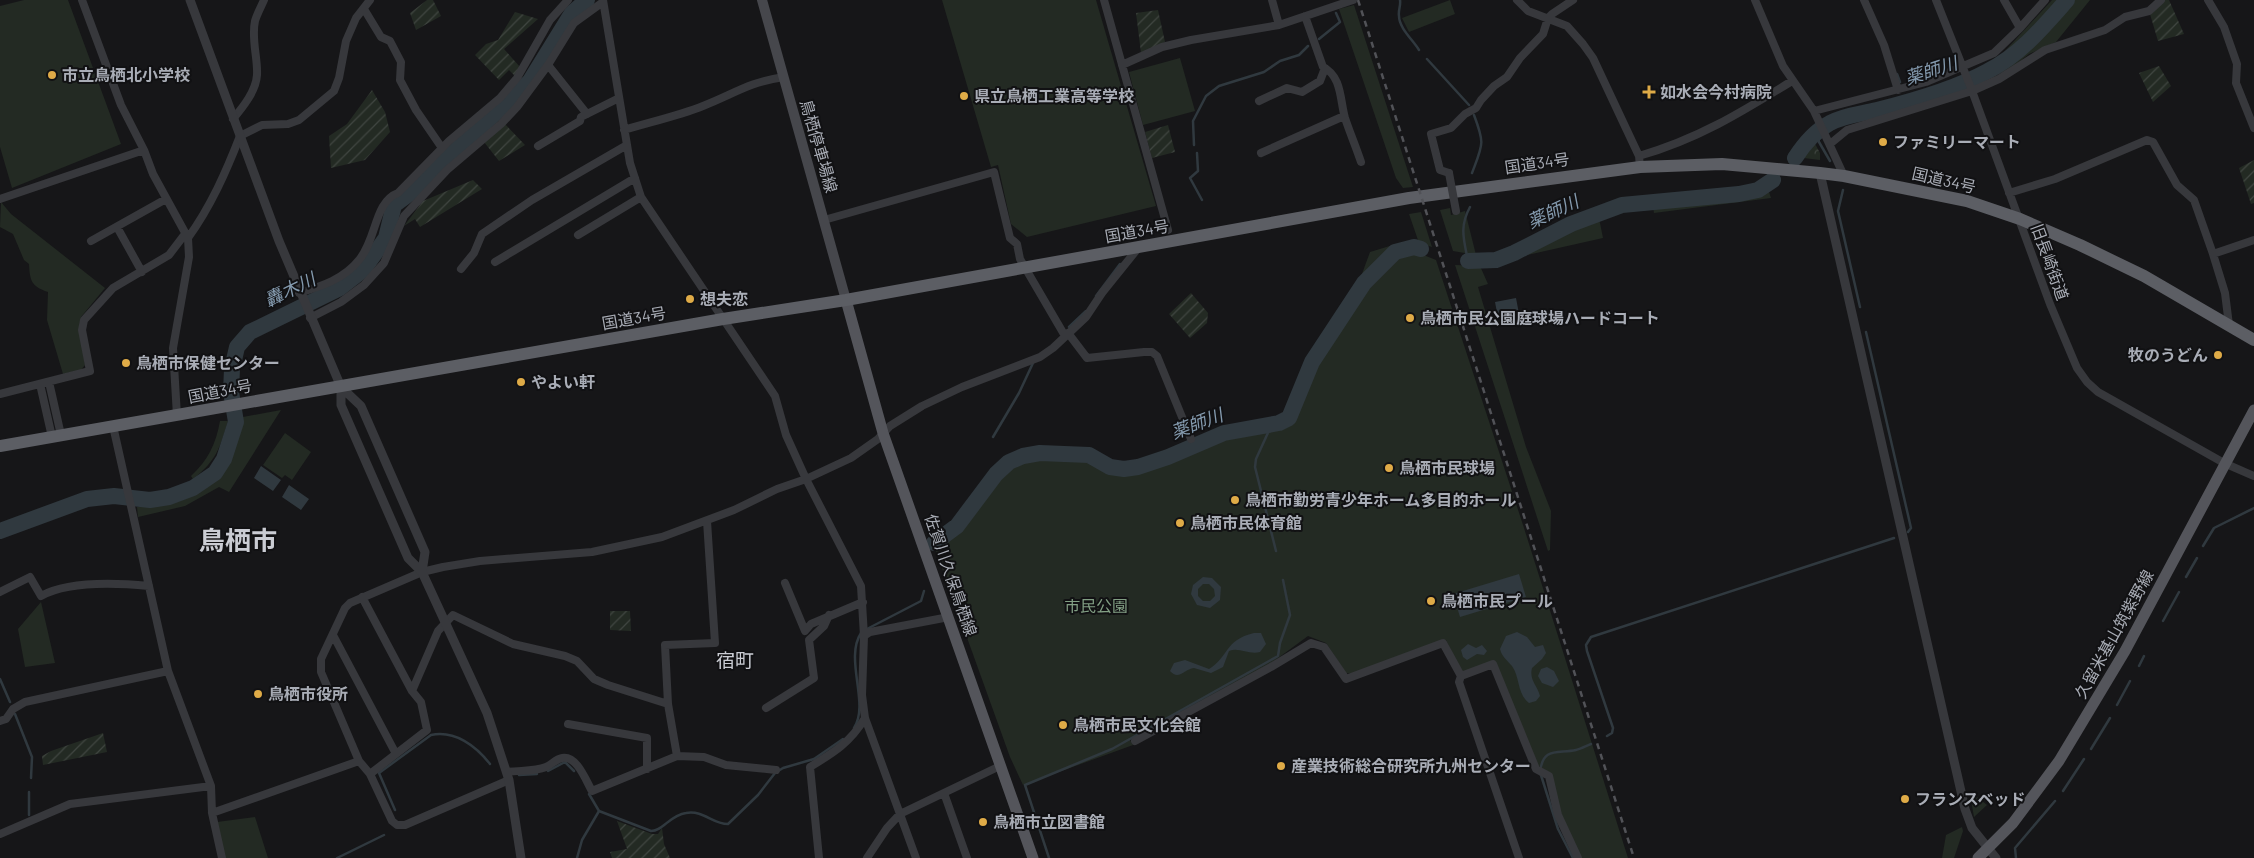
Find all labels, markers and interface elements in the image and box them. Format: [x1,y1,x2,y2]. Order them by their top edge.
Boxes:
water label: 薬師川 [1902,51,1962,89]
place label: 市立鳥栖北小学校 [62,65,190,84]
marker: 市立鳥栖北小学校 [46,69,58,81]
place label: 如水会今村病院 [1660,82,1772,101]
marker: 如水会今村病院 [1642,85,1656,99]
place label: 県立鳥栖工業高等学校 [974,86,1134,105]
marker: 県立鳥栖工業高等学校 [958,90,970,102]
street label: 鳥栖停車場線 [797,97,842,195]
place label: ファミリーマート [1893,132,2021,151]
marker: ファミリーマート [1877,136,1889,148]
street label: 国道34号 [1503,149,1570,176]
street label: 国道34号 [1910,163,1978,196]
water label: 薬師川 [1523,189,1584,232]
street label: 国道34号 [1103,216,1171,246]
street label: 旧長崎街道 [2028,221,2073,303]
water label: 轟木川 [260,267,320,311]
place label: 想夫恋 [700,289,748,308]
marker: 想夫恋 [684,293,696,305]
street label: 国道34号 [600,303,668,333]
place label: 鳥栖市民公園庭球場ハードコート [1420,308,1660,327]
marker: 鳥栖市民公園庭球場ハードコート [1404,312,1416,324]
place label: 牧のうどん [2128,345,2208,364]
marker: 牧のうどん [2212,349,2224,361]
place label: 鳥栖市保健センター [136,353,280,372]
marker: 鳥栖市保健センター [120,357,132,369]
place label: やよい軒 [531,372,595,391]
street label: 国道34号 [186,375,254,406]
marker: やよい軒 [515,376,527,388]
water label: 薬師川 [1167,402,1228,443]
place label: 鳥栖市民球場 [1399,458,1495,477]
marker: 鳥栖市民球場 [1383,462,1395,474]
place label: 鳥栖市勤労青少年ホーム多目的ホール [1245,490,1517,509]
marker: 鳥栖市勤労青少年ホーム多目的ホール [1229,494,1241,506]
street label: 佐賀川久保鳥栖線 [922,511,981,638]
place label: 鳥栖市民体育館 [1190,513,1302,532]
marker: 鳥栖市民体育館 [1174,517,1186,529]
district label: 鳥栖市 [199,524,277,555]
street label: 久留米基山筑紫野線 [2070,566,2157,701]
place label: 鳥栖市民プール [1441,591,1553,610]
marker: 鳥栖市民プール [1425,595,1437,607]
park label: 市民公園 [1064,596,1128,615]
district label: 宿町 [716,648,754,671]
place label: 鳥栖市役所 [268,684,348,703]
marker: 鳥栖市役所 [252,688,264,700]
place label: 鳥栖市民文化会館 [1073,715,1201,734]
marker: 鳥栖市民文化会館 [1057,719,1069,731]
place label: 産業技術総合研究所九州センター [1291,756,1531,775]
marker: 産業技術総合研究所九州センター [1275,760,1287,772]
place label: フランスベッド [1915,789,2026,808]
marker: フランスベッド [1899,793,1911,805]
place label: 鳥栖市立図書館 [993,812,1105,831]
marker: 鳥栖市立図書館 [977,816,989,828]

